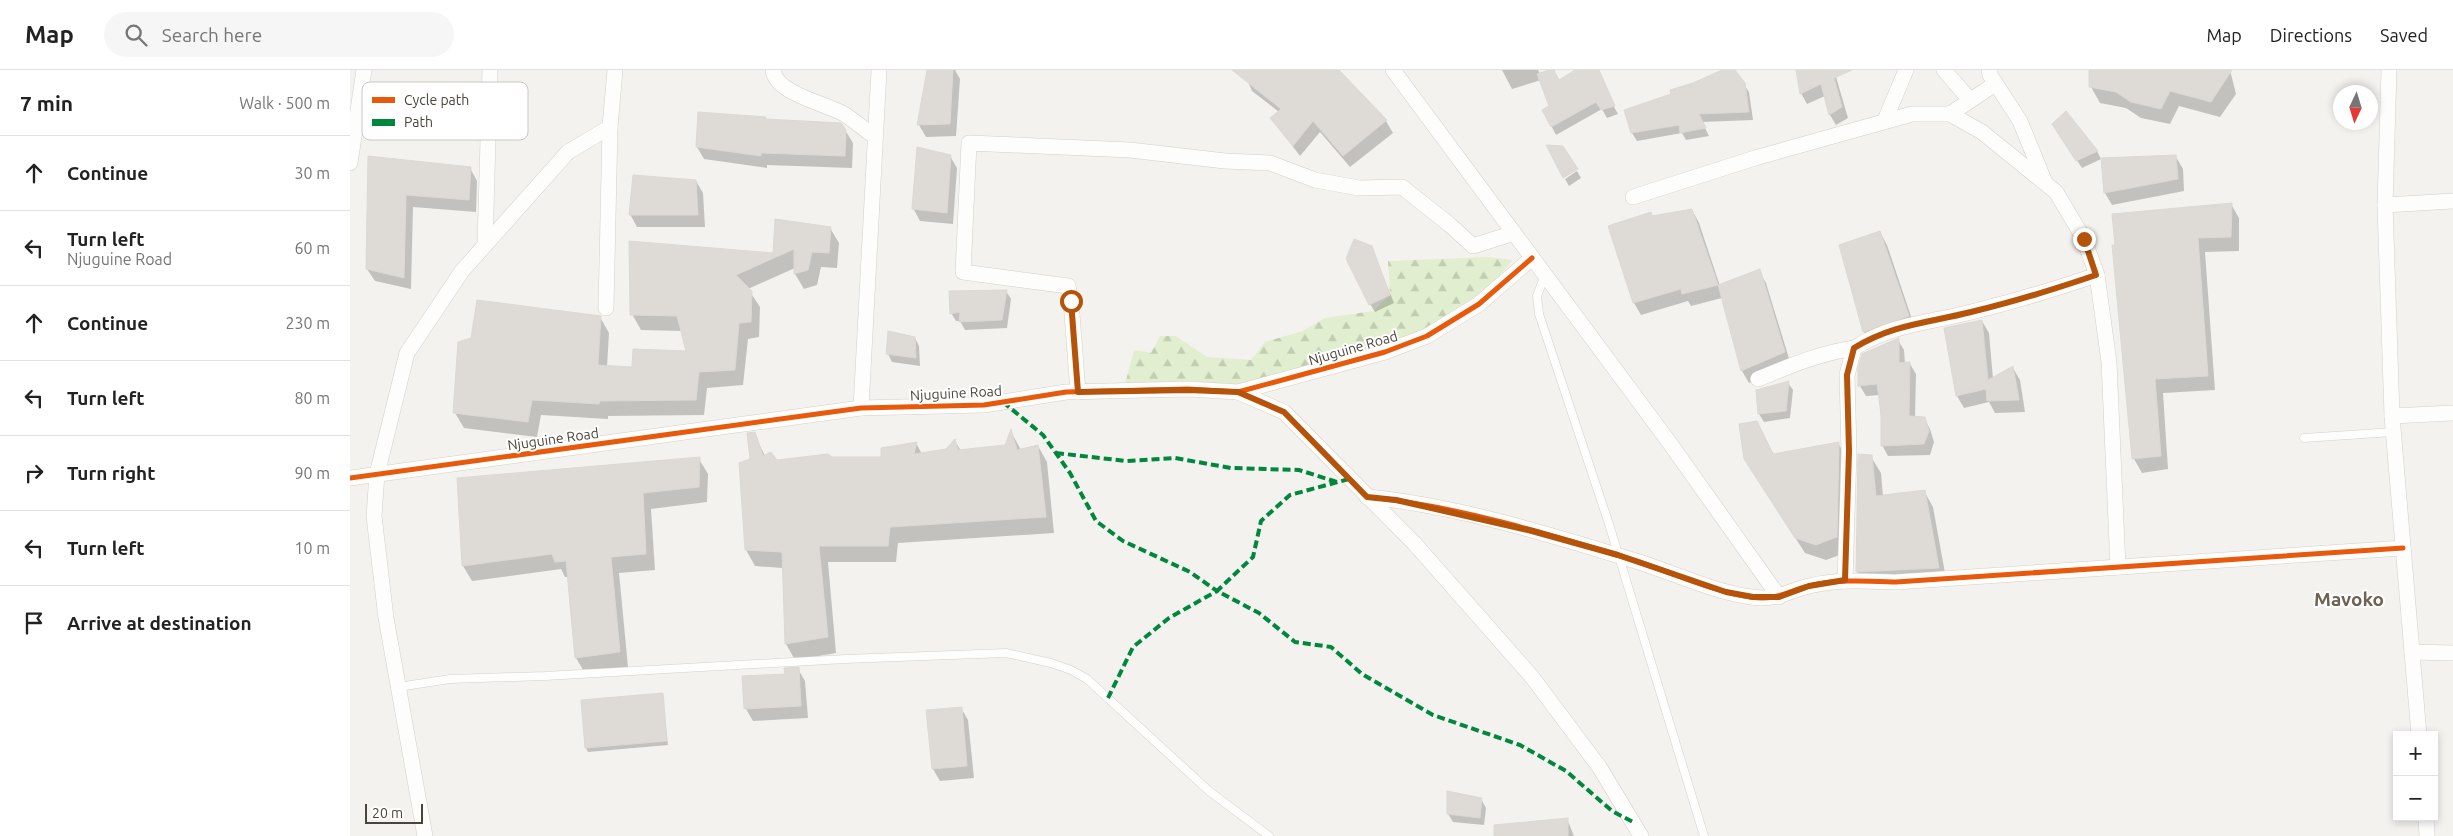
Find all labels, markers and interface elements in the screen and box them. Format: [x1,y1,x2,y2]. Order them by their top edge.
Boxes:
search box [104,12,454,57]
text: Map [25,21,74,48]
icon: search [122,21,150,49]
text: Search here [162,24,262,46]
text: Map [2206,25,2242,45]
text: Directions [2270,25,2352,45]
text: Saved [2380,25,2428,45]
legend [362,82,528,140]
north arrow [2333,85,2378,130]
text: 7 min [20,91,73,115]
text: Cycle path [404,92,469,108]
text: Walk · 500 m [239,94,330,112]
text: Path [404,114,433,130]
icon: ahead [20,159,48,187]
text: Continue [67,162,148,184]
text: 30 m [294,164,330,182]
text: Turn left [67,228,145,250]
route end [2073,228,2096,251]
icon: left [20,234,48,262]
text: 60 m [294,239,330,257]
text: Njuguine Road [67,250,172,268]
route start [1060,290,1083,313]
icon: ahead [20,309,48,337]
text: Continue [67,312,148,334]
text: 230 m [285,314,330,332]
street label: Njuguine Road [1307,328,1399,368]
street label: Njuguine Road [910,383,1002,403]
icon: left [20,384,48,412]
text: Turn left [67,387,145,409]
text: 80 m [294,389,330,407]
street label: Njuguine Road [506,425,600,453]
icon: right [20,459,48,487]
text: Turn right [67,462,155,484]
text: 90 m [294,464,330,482]
icon: left [20,534,48,562]
text: Turn left [67,537,145,559]
text: 10 m [294,539,330,557]
district label: Mavoko [2314,588,2384,610]
icon: arrive [20,609,48,637]
text: Arrive at destination [67,612,252,634]
map controls [2393,731,2438,821]
button: + [2393,731,2438,776]
button: − [2393,776,2438,821]
scale bar [365,801,422,824]
text: 20 m [372,805,403,821]

